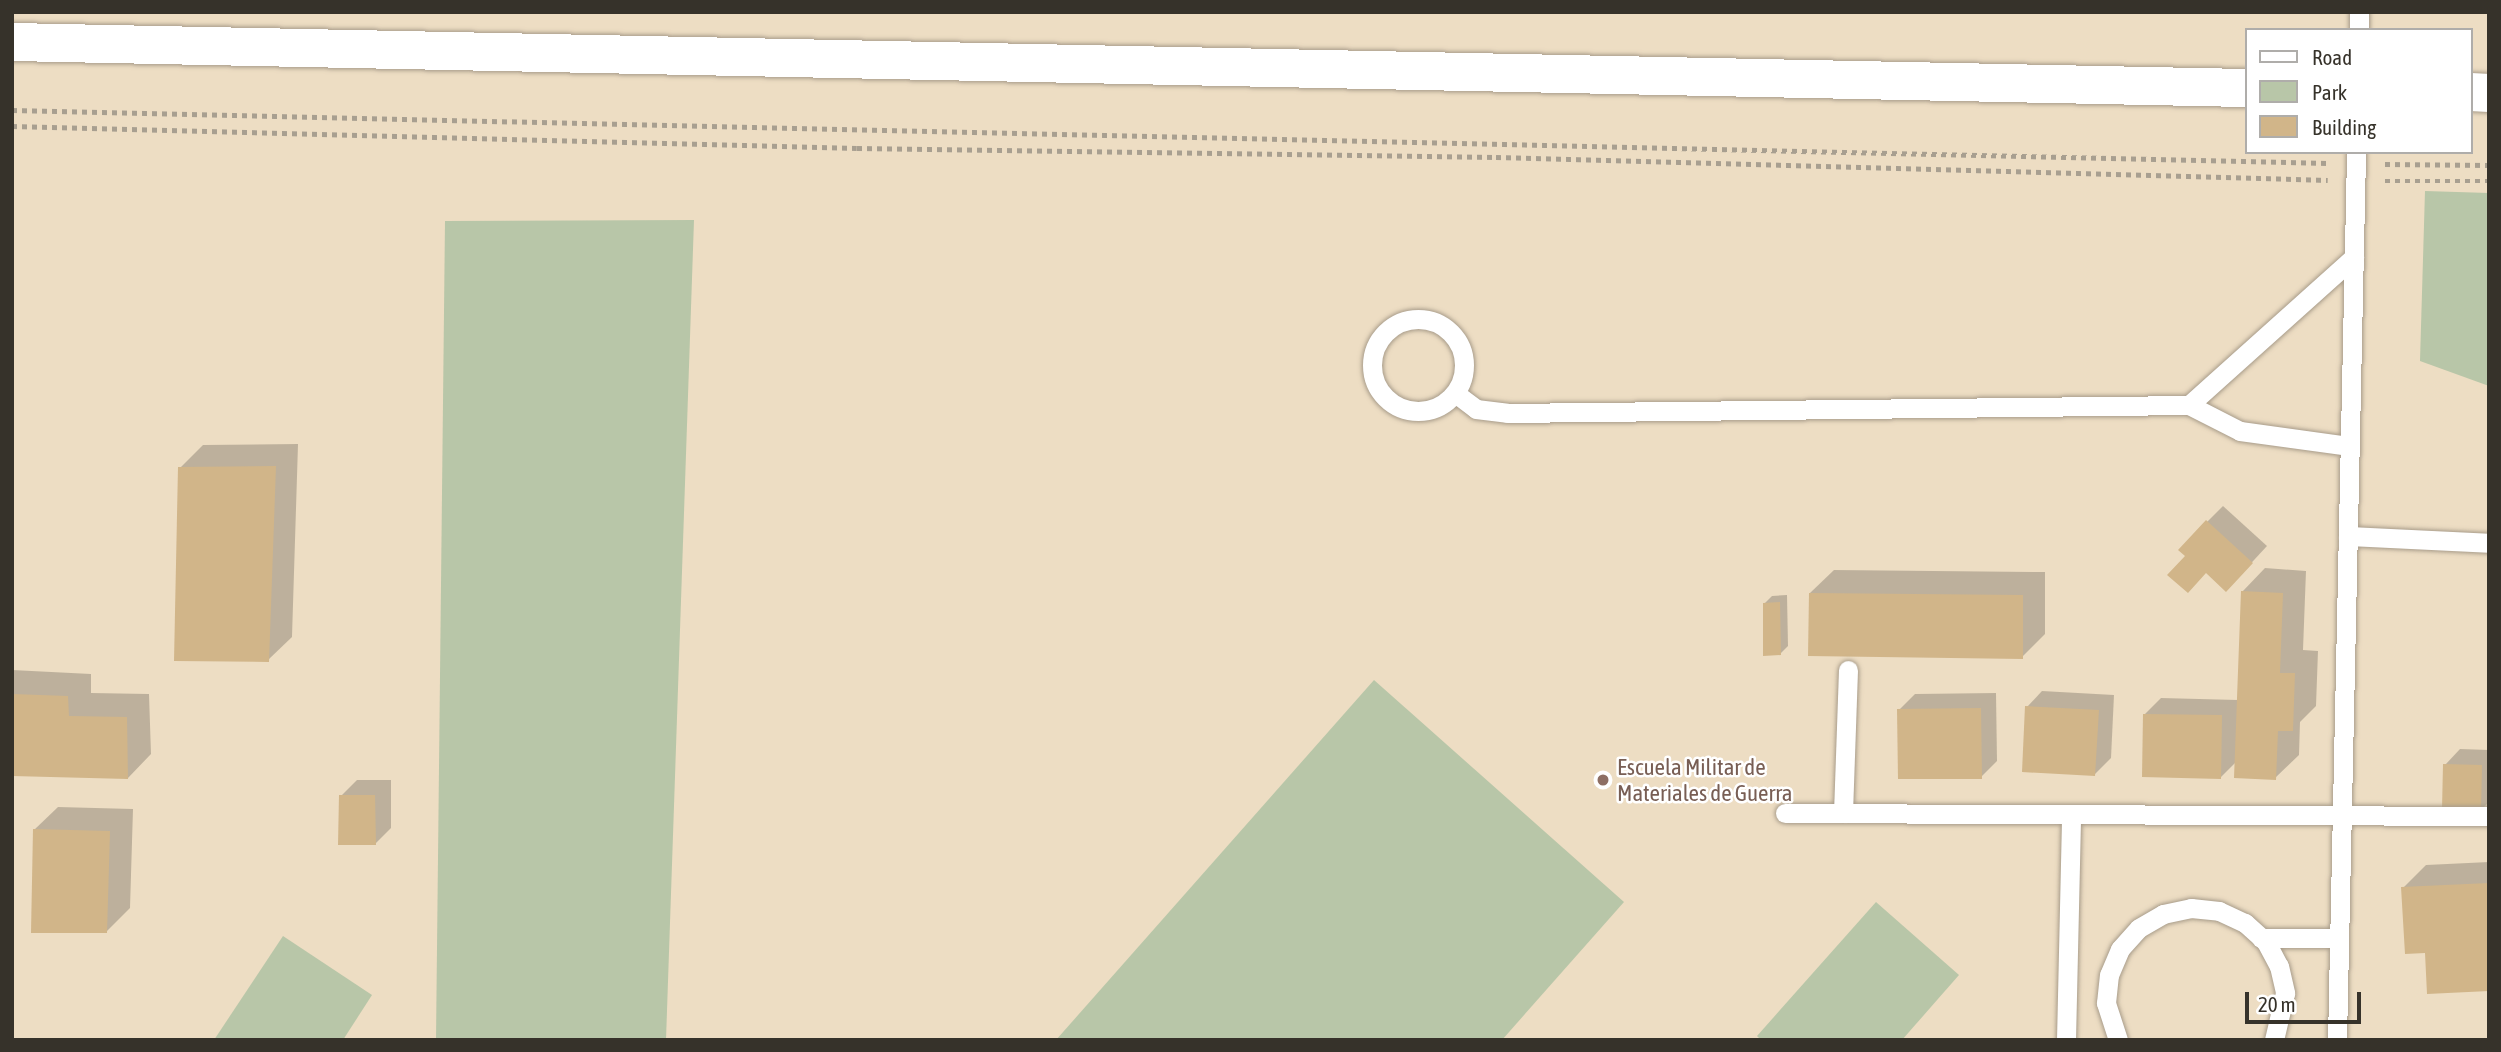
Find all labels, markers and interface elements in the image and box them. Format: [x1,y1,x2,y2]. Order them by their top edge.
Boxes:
legend [2246,28,2473,154]
text: Road [2312,45,2352,69]
text: Park [2312,80,2347,104]
text: Building [2312,115,2376,139]
place label: Escuela Militar de Materiales de Guerra [1617,753,1792,807]
marker: Escuela Militar de Materiales de Guerra [1595,772,1611,788]
scale bar [2249,978,2364,1022]
text: 20 m [2258,992,2296,1016]

